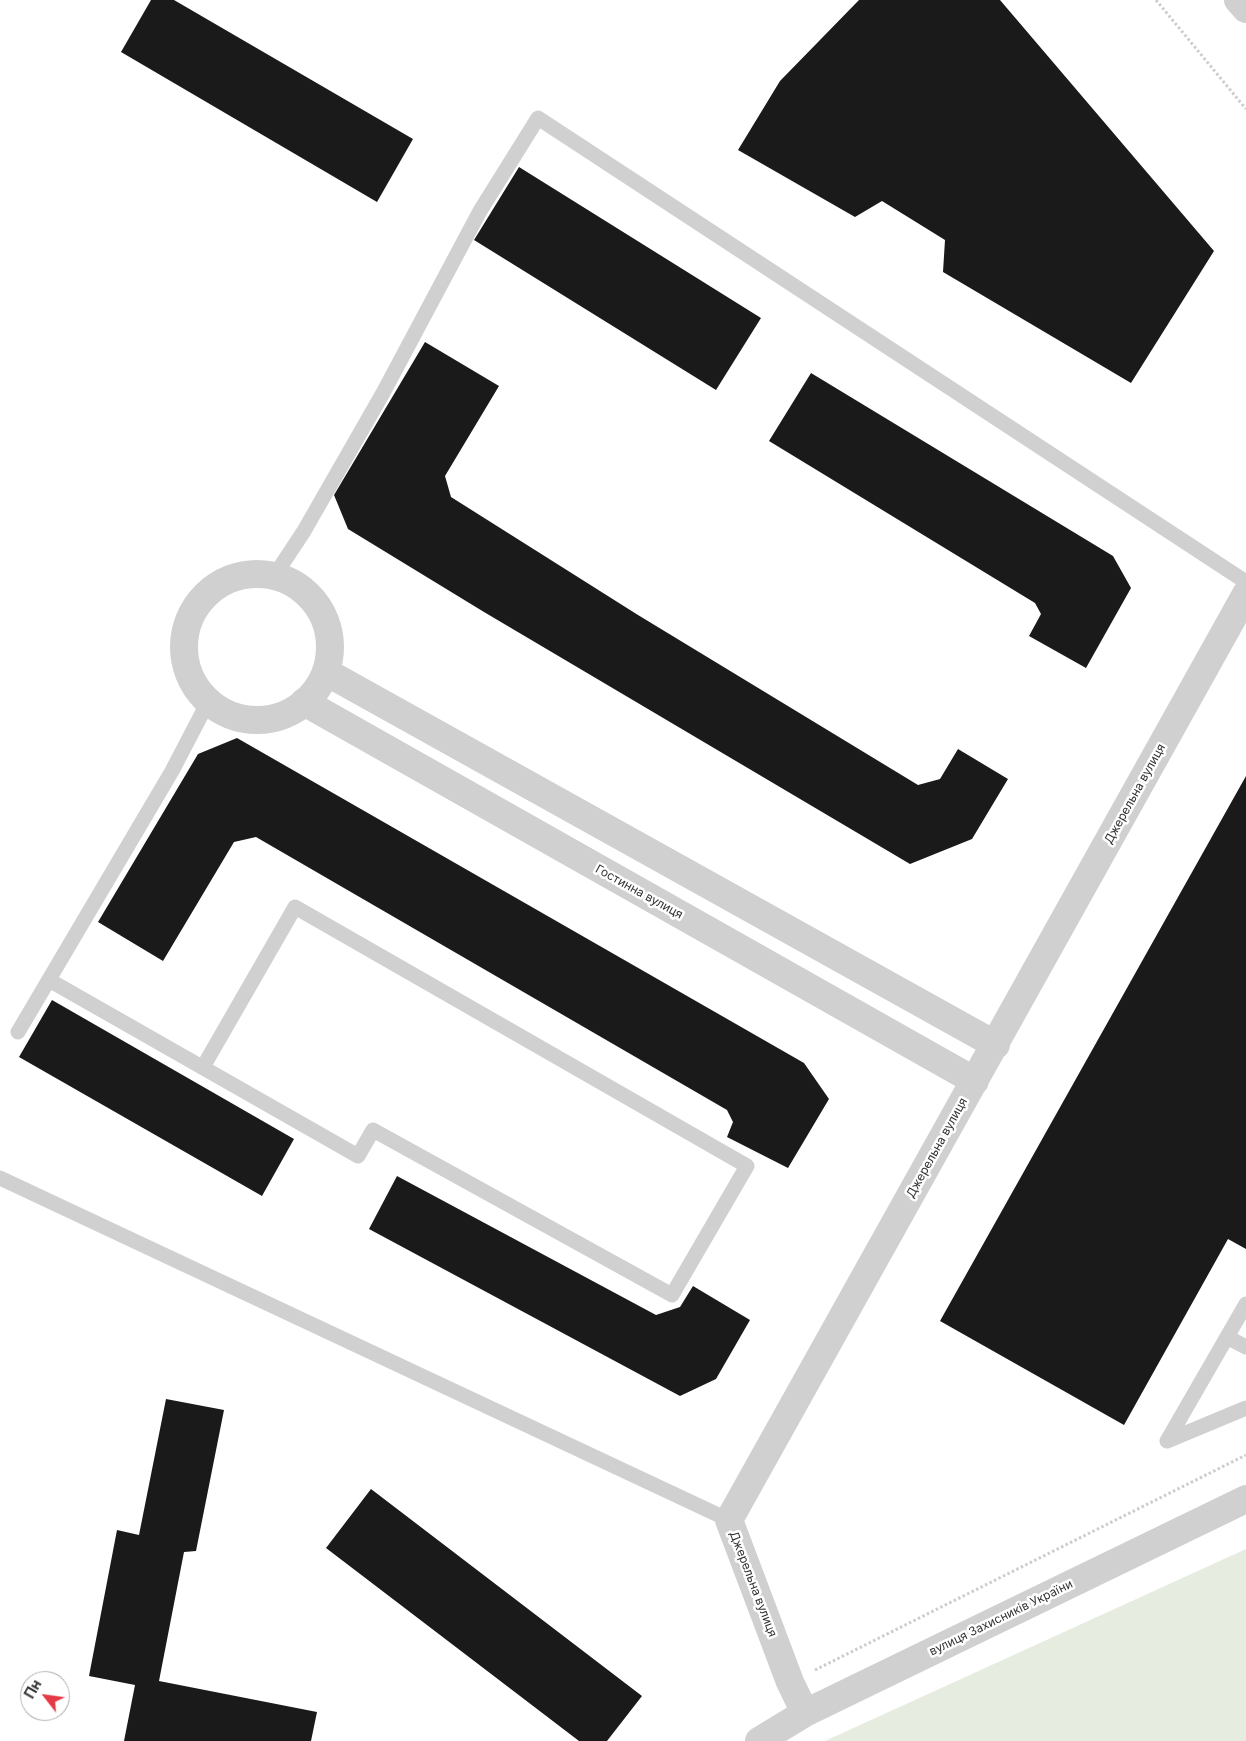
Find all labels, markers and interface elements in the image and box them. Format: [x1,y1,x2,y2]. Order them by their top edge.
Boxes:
street label: Джерельна вулиця [1101,741,1169,847]
street label: Гостинна вулиця [593,862,685,922]
street label: Джерельна вулиця [903,1095,971,1201]
street label: Джерельна вулиця [726,1529,780,1639]
street label: вулиця Захисників України [927,1577,1075,1659]
north arrow [20,1671,70,1721]
text: Пн [20,1676,45,1701]

